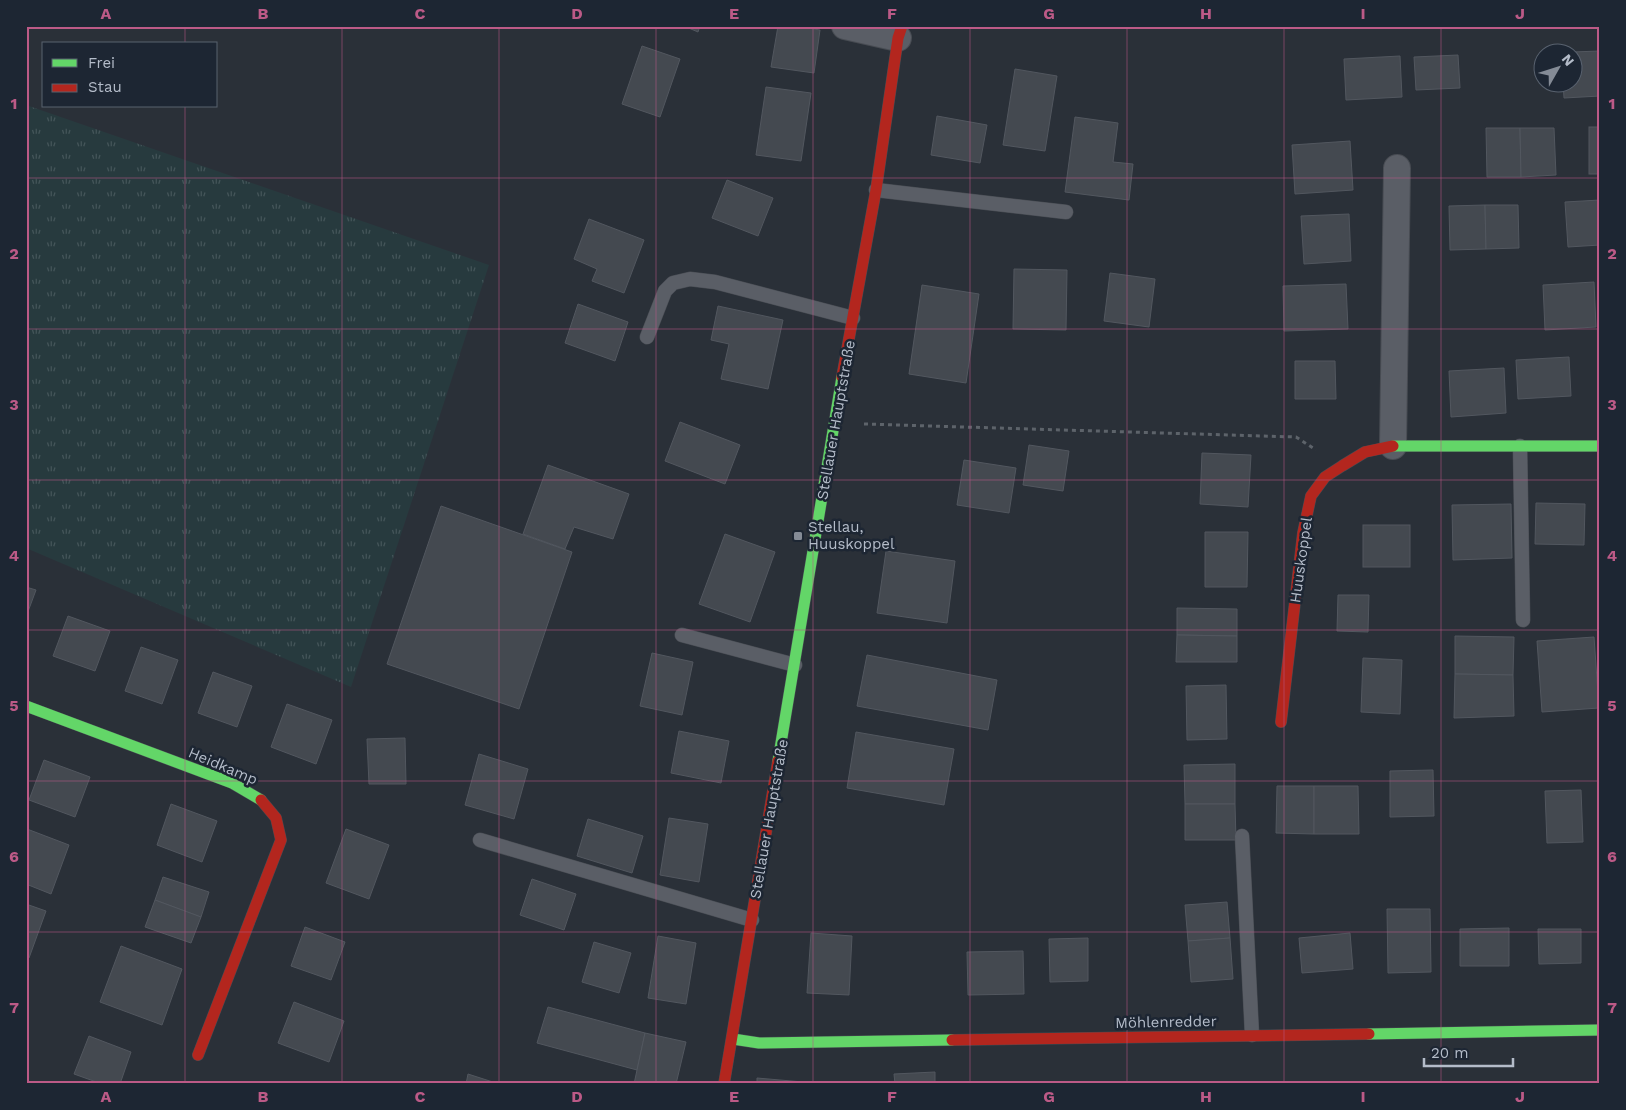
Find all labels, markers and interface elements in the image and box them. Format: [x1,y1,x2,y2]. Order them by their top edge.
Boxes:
text: A [101,4,112,23]
text: B [258,4,269,23]
text: C [415,4,426,23]
text: D [571,4,583,23]
text: E [729,4,739,23]
text: F [887,4,897,23]
text: G [1043,4,1055,23]
text: H [1200,4,1212,23]
text: I [1360,4,1366,23]
text: J [1515,4,1525,23]
legend [42,42,218,108]
north arrow [1534,42,1584,92]
text: N [1559,51,1578,69]
text: Frei [88,54,115,72]
text: Stau [88,78,122,96]
text: 1 [11,94,17,113]
text: 1 [1609,94,1615,113]
text: 2 [9,244,19,263]
text: 2 [1607,244,1617,263]
street label: Stellauer Hauptstraße [813,339,859,501]
text: 3 [9,395,19,414]
text: 3 [1607,395,1617,414]
street label: Huuskoppel [1286,515,1316,604]
place label: Stellau, Huuskoppel [808,518,895,553]
marker: Stellau, Huuskoppel [792,530,804,542]
text: 4 [9,546,19,565]
text: 4 [1607,546,1617,565]
text: 5 [9,696,19,715]
text: 5 [1607,696,1617,715]
street label: Stellauer Hauptstraße [746,738,792,900]
street label: Heidkamp [186,743,260,789]
text: 6 [9,847,19,866]
text: 6 [1607,847,1617,866]
text: 7 [9,998,19,1017]
text: 7 [1607,998,1617,1017]
street label: Möhlenredder [1115,1012,1217,1032]
scale bar [1424,1035,1512,1067]
text: 20 m [1431,1044,1469,1062]
text: A [101,1087,112,1106]
text: B [258,1087,269,1106]
text: C [415,1087,426,1106]
text: D [571,1087,583,1106]
text: E [729,1087,739,1106]
text: F [887,1087,897,1106]
text: G [1043,1087,1055,1106]
text: H [1200,1087,1212,1106]
text: I [1360,1087,1366,1106]
text: J [1515,1087,1525,1106]

